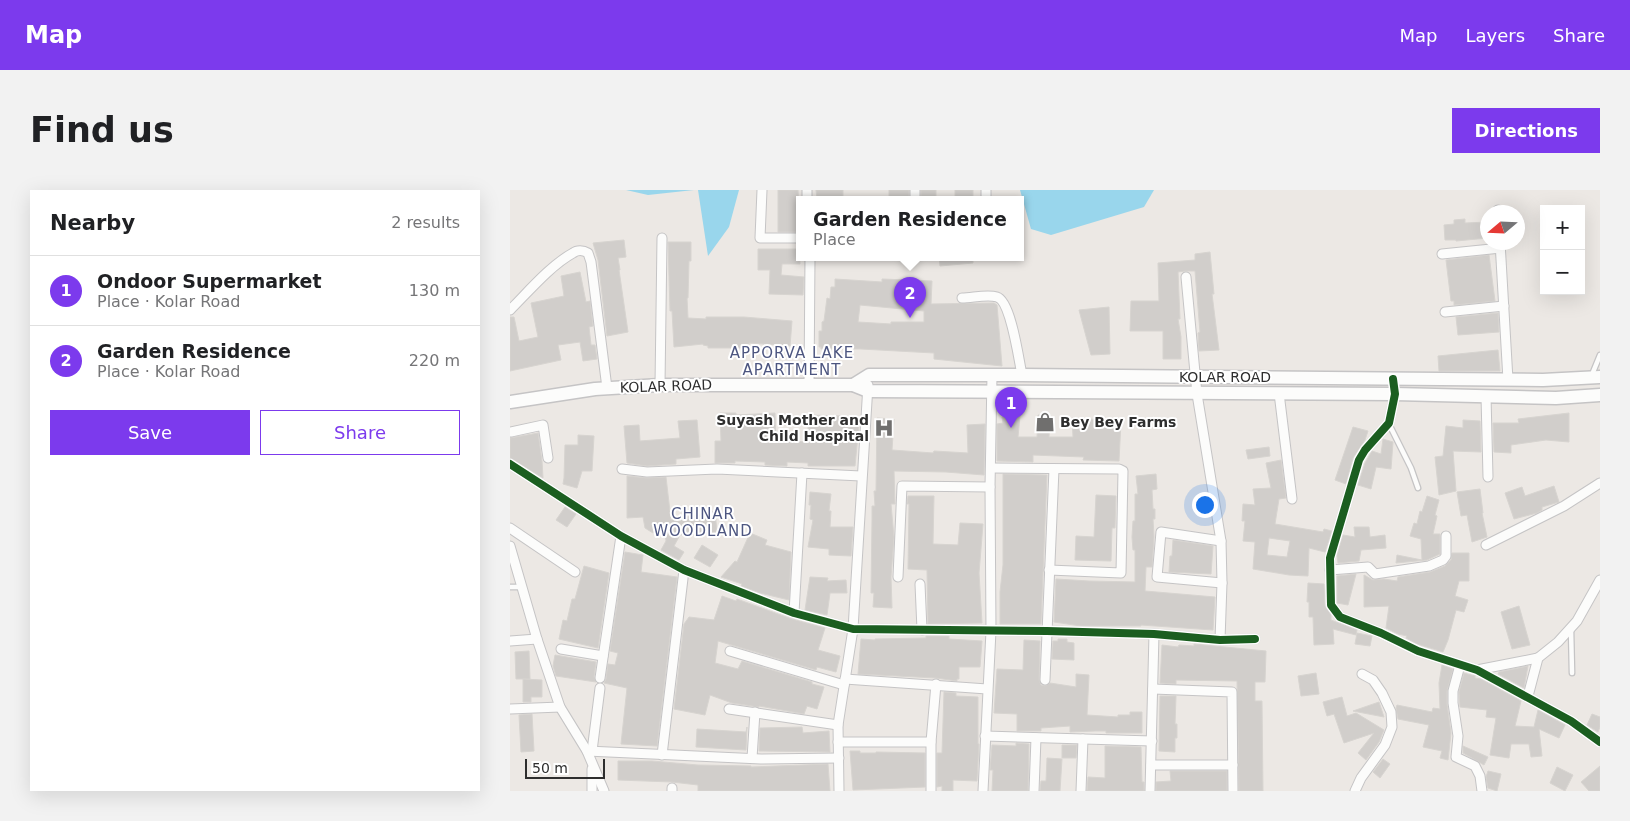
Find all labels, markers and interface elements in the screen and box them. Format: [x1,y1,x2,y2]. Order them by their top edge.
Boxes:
text: Map [25,21,82,49]
text: Map [1399,25,1437,46]
text: Layers [1465,25,1525,46]
text: Share [1553,25,1605,46]
button: Directions [1452,108,1600,153]
text: Find us [30,110,174,150]
popup [796,196,1024,261]
north arrow [1480,205,1525,250]
map controls [1540,205,1585,295]
button: + [1540,205,1585,250]
text: Garden Residence [813,208,1007,230]
text: Nearby [50,211,135,235]
text: 2 results [391,213,460,232]
text: Place [813,230,856,249]
button: − [1540,250,1585,295]
text: Ondoor Supermarket [97,270,322,292]
pin: 2 [894,277,926,318]
text: 1 [60,281,72,300]
text: 130 m [409,281,460,300]
text: Place · Kolar Road [97,292,240,311]
text: Garden Residence [97,340,291,362]
district label: APPORVA LAKE APARTMENT [730,344,854,379]
text: 2 [60,351,72,370]
text: 220 m [409,351,460,370]
text: Place · Kolar Road [97,362,240,381]
street label: KOLAR ROAD [1179,369,1271,385]
street label: KOLAR ROAD [620,376,712,396]
pin: 1 [995,387,1027,428]
button: Save [50,410,250,455]
button: Share [260,410,460,455]
shop icon: Bey Bey Farms [1034,411,1056,433]
place label: Suyash Mother and Child Hospital [716,412,869,444]
place label: Bey Bey Farms [1060,414,1176,430]
hospital icon: Suyash Mother and Child Hospital [873,417,895,439]
your location [1192,492,1218,518]
district label: CHINAR WOODLAND [653,505,753,540]
scale bar [525,756,605,779]
text: 50 m [532,760,568,776]

